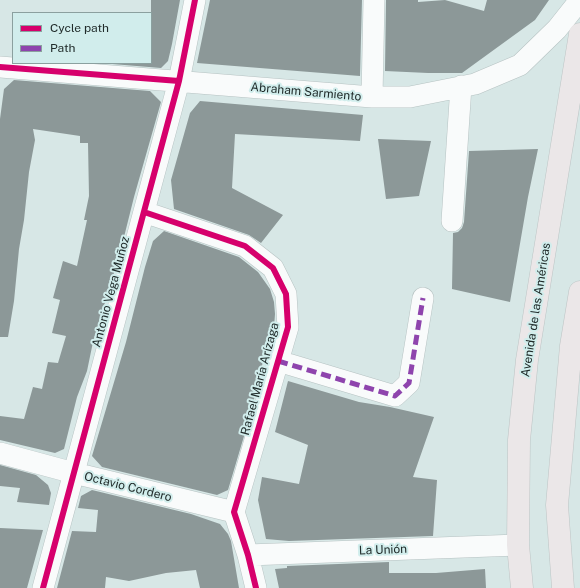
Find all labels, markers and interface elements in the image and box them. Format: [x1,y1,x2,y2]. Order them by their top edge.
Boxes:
legend [12,12,152,64]
text: Cycle path [50,21,109,35]
text: Path [50,41,76,55]
street label: Abraham Sarmiento [250,80,362,104]
street label: Antonio Vega Muñoz [89,235,133,349]
street label: Avenida de las Américas [518,242,554,378]
street label: Rafael María Arízaga [238,321,282,437]
street label: Octavio Cordero [83,469,173,505]
street label: La Unión [359,542,407,558]

